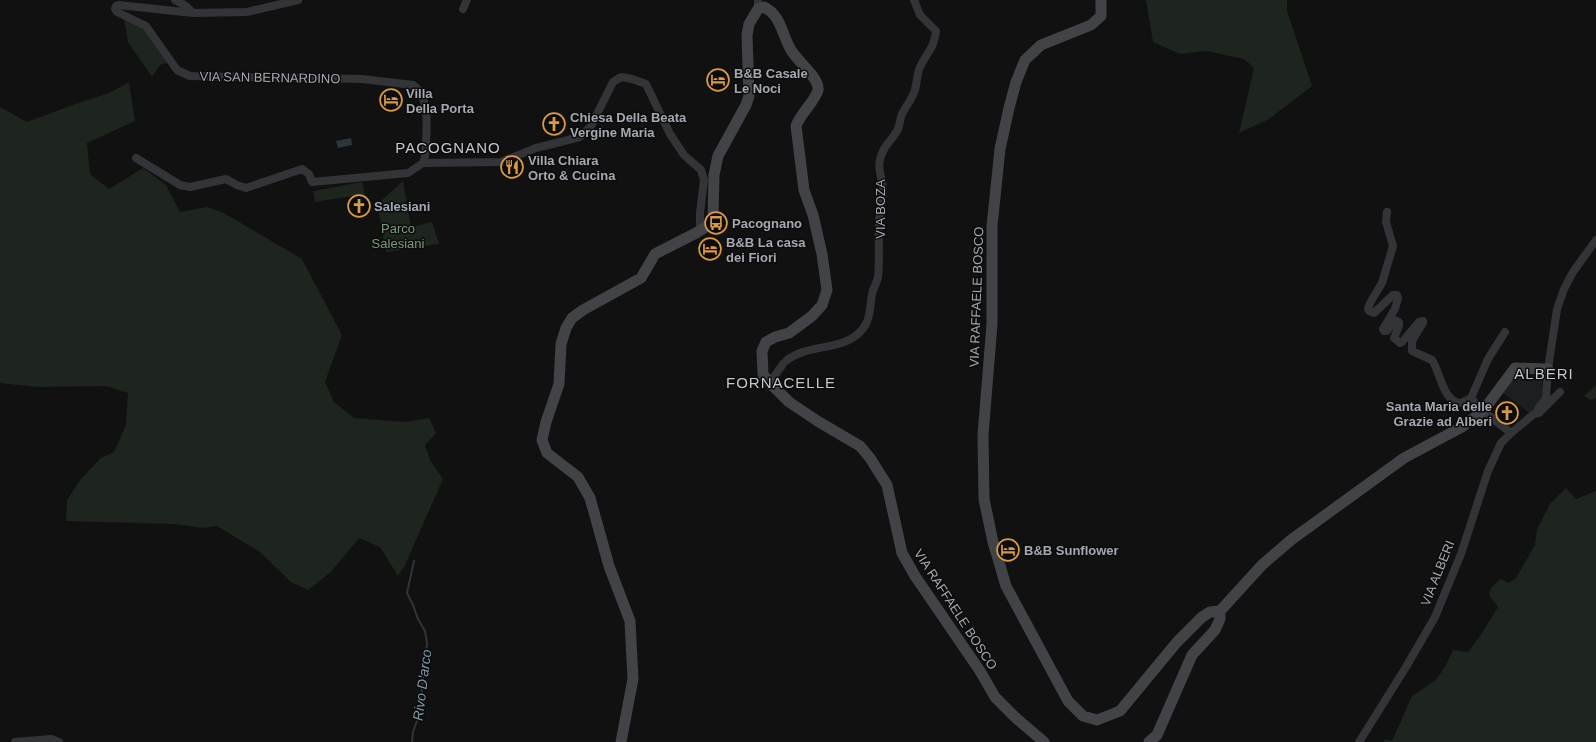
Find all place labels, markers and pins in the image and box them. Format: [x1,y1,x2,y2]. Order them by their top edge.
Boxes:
place label: B&B Casale Le Noci [734,66,808,96]
hotel icon: B&B Casale Le Noci [705,67,731,93]
place label: Villa Della Porta [406,86,475,116]
hotel icon: Villa Della Porta [378,87,404,113]
place label: Chiesa Della Beata Vergine Maria [570,110,687,140]
church icon: Chiesa Della Beata Vergine Maria [541,111,567,137]
place label: Villa Chiara Orto & Cucina [528,153,616,183]
restaurant icon: Villa Chiara Orto & Cucina [499,154,525,180]
church icon: Salesiani [346,193,372,219]
place label: Salesiani [374,199,430,214]
bus stop icon: Pacognano [703,210,729,236]
place label: Pacognano [732,216,802,231]
place label: B&B La casa dei Fiori [726,235,806,265]
hotel icon: B&B La casa dei Fiori [697,236,723,262]
place label: Santa Maria delle Grazie ad Alberi [1386,399,1492,429]
church icon: Santa Maria delle Grazie ad Alberi [1494,400,1520,426]
hotel icon: B&B Sunflower [995,537,1021,563]
place label: B&B Sunflower [1024,543,1119,558]

